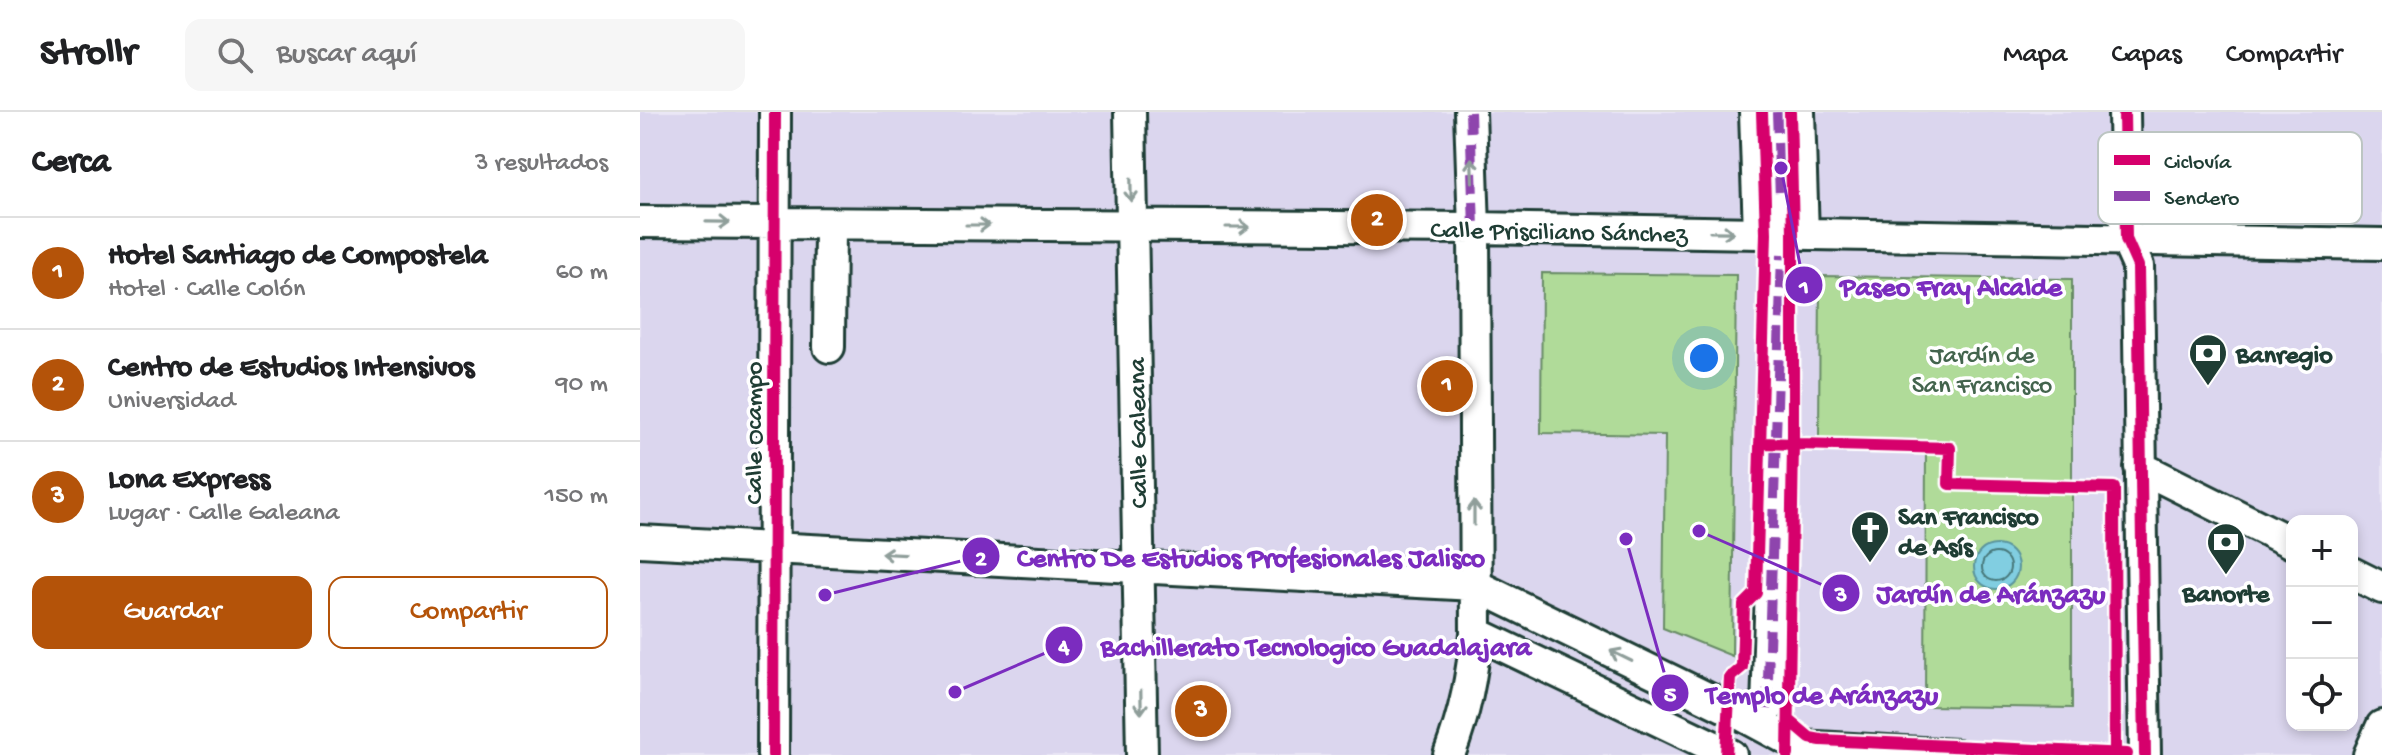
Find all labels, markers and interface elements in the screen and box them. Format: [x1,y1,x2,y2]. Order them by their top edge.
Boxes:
search box [185,19,745,91]
text: Strollr [40,33,137,77]
icon: search [213,33,257,77]
text: Buscar aquí [277,38,417,73]
text: Mapa [2003,39,2067,72]
text: Capas [2111,39,2182,72]
text: Compartir [2226,39,2342,72]
legend [2098,132,2362,224]
text: Cerca [32,144,110,184]
text: 3 resultados [475,149,608,180]
text: Ciclovía [2164,151,2232,177]
one-way arrow [1464,157,1480,184]
one-way arrow [1124,176,1139,203]
text: Sendero [2164,187,2239,213]
pin: 2 [1351,190,1403,250]
one-way arrow [704,215,731,230]
one-way arrow [964,217,991,233]
street label: Calle Prisciliano Sánchez [1430,217,1689,252]
one-way arrow [1224,219,1251,235]
one-way arrow [1708,225,1735,240]
text: Hotel Santiago de Compostela [108,240,488,275]
text: 1 [53,258,63,289]
text: 60 m [555,258,608,289]
callout: Paseo Fray Alcalde [1784,259,2078,311]
text: Paseo Fray Alcalde [1838,273,2063,306]
text: 1 [1798,274,1809,303]
text: Hotel · Calle Colón [108,275,305,306]
bank icon: Banregio [2187,332,2229,387]
your location [1684,338,1724,378]
park label: Jardín de San Francisco [1912,342,2052,403]
place label: Banregio [2235,342,2333,373]
text: Centro de Estudios Intensivos [108,352,474,387]
street label: Calle Galeana [1124,356,1157,509]
pin: 1 [1421,356,1473,416]
street label: Calle Ocampo [741,361,772,505]
text: 2 [52,370,64,401]
text: 90 m [556,370,608,401]
text: Universidad [108,387,235,418]
text: Lona Express [108,464,270,499]
text: 3 [51,482,65,513]
text: 150 m [544,482,608,513]
text: Lugar · Calle Galeana [108,499,339,530]
one-way arrow [1466,500,1482,527]
place label: San Francisco de Asís [1898,504,2039,565]
church icon: San Francisco de Asís [1849,509,1891,564]
map controls [2286,515,2358,731]
button: + [2286,515,2358,587]
bank icon: Banorte [2205,521,2247,576]
callout: Centro De Estudios Profesionales Jalisco [961,530,1501,582]
text: Centro De Estudios Profesionales Jalisco [1017,544,1486,577]
one-way arrow [880,546,907,561]
text: 2 [975,546,987,575]
callout: Jardín de Aránzazu [1821,567,2122,619]
button: Guardar [32,576,312,649]
button: Compartir [328,576,608,649]
text: Jardín de Aránzazu [1876,580,2106,613]
place label: Banorte [2182,581,2271,612]
text: 3 [1834,582,1847,611]
button: − [2286,587,2358,659]
callout: Bachillerato Tecnologico Guadalajara [1044,619,1547,671]
text: Bachillerato Tecnologico Guadalajara [1100,633,1533,666]
text: 4 [1057,634,1070,663]
one-way arrow [1610,648,1634,663]
button: locate [2286,659,2358,731]
callout: Templo de Aránzazu [1650,667,1955,719]
pin: 3 [1175,681,1227,741]
text: Templo de Aránzazu [1704,681,1939,714]
text: 5 [1664,682,1677,711]
one-way arrow [1134,688,1149,715]

